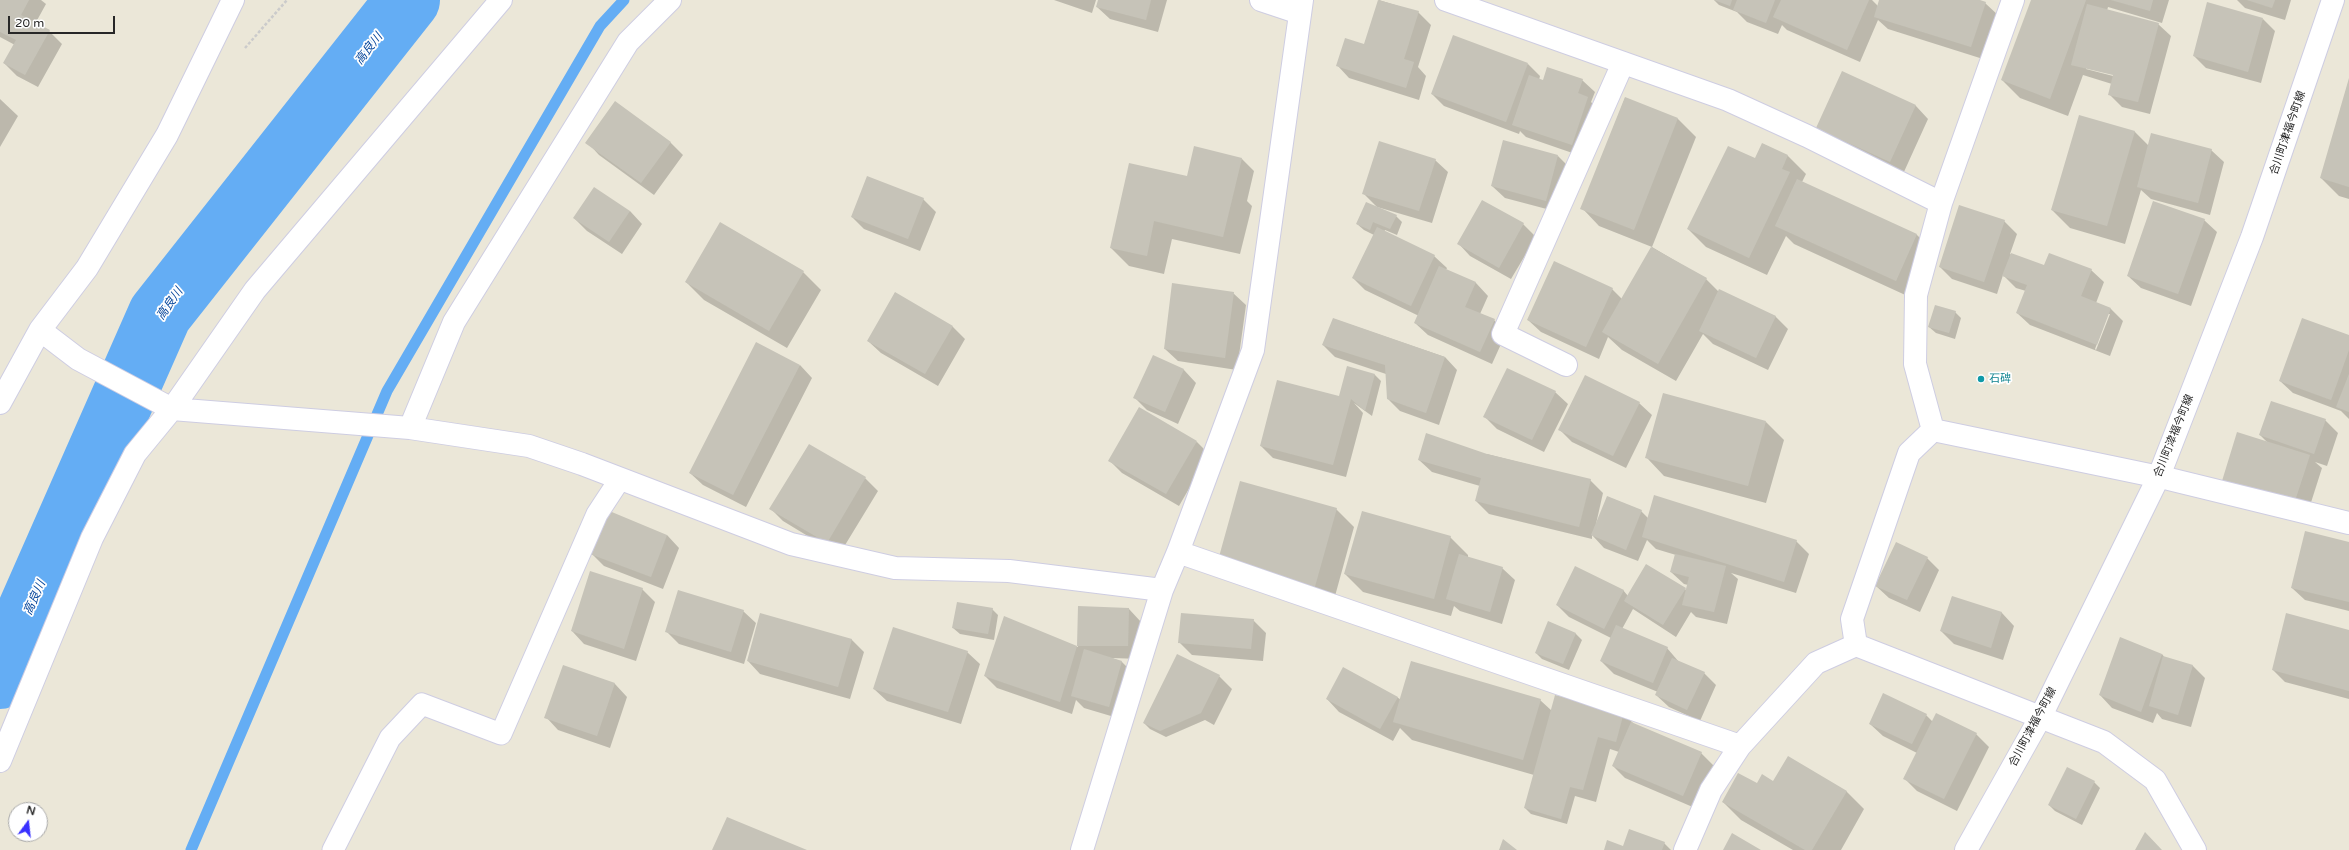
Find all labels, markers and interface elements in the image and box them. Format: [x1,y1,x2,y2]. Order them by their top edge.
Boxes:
scale bar [10,8,117,34]
text: 20 m [15,16,44,30]
water label: 高良川 [352,30,386,68]
street label: 合川町津福今町線 [2267,89,2309,177]
water label: 高良川 [154,285,186,323]
place label: 石碑 [1989,372,2011,386]
marker: 石碑 [1976,374,1986,384]
street label: 合川町津福今町線 [2151,393,2197,479]
water label: 高良川 [21,579,49,617]
street label: 合川町津福今町線 [2007,685,2059,769]
north arrow [8,802,48,842]
text: N [25,803,37,818]

